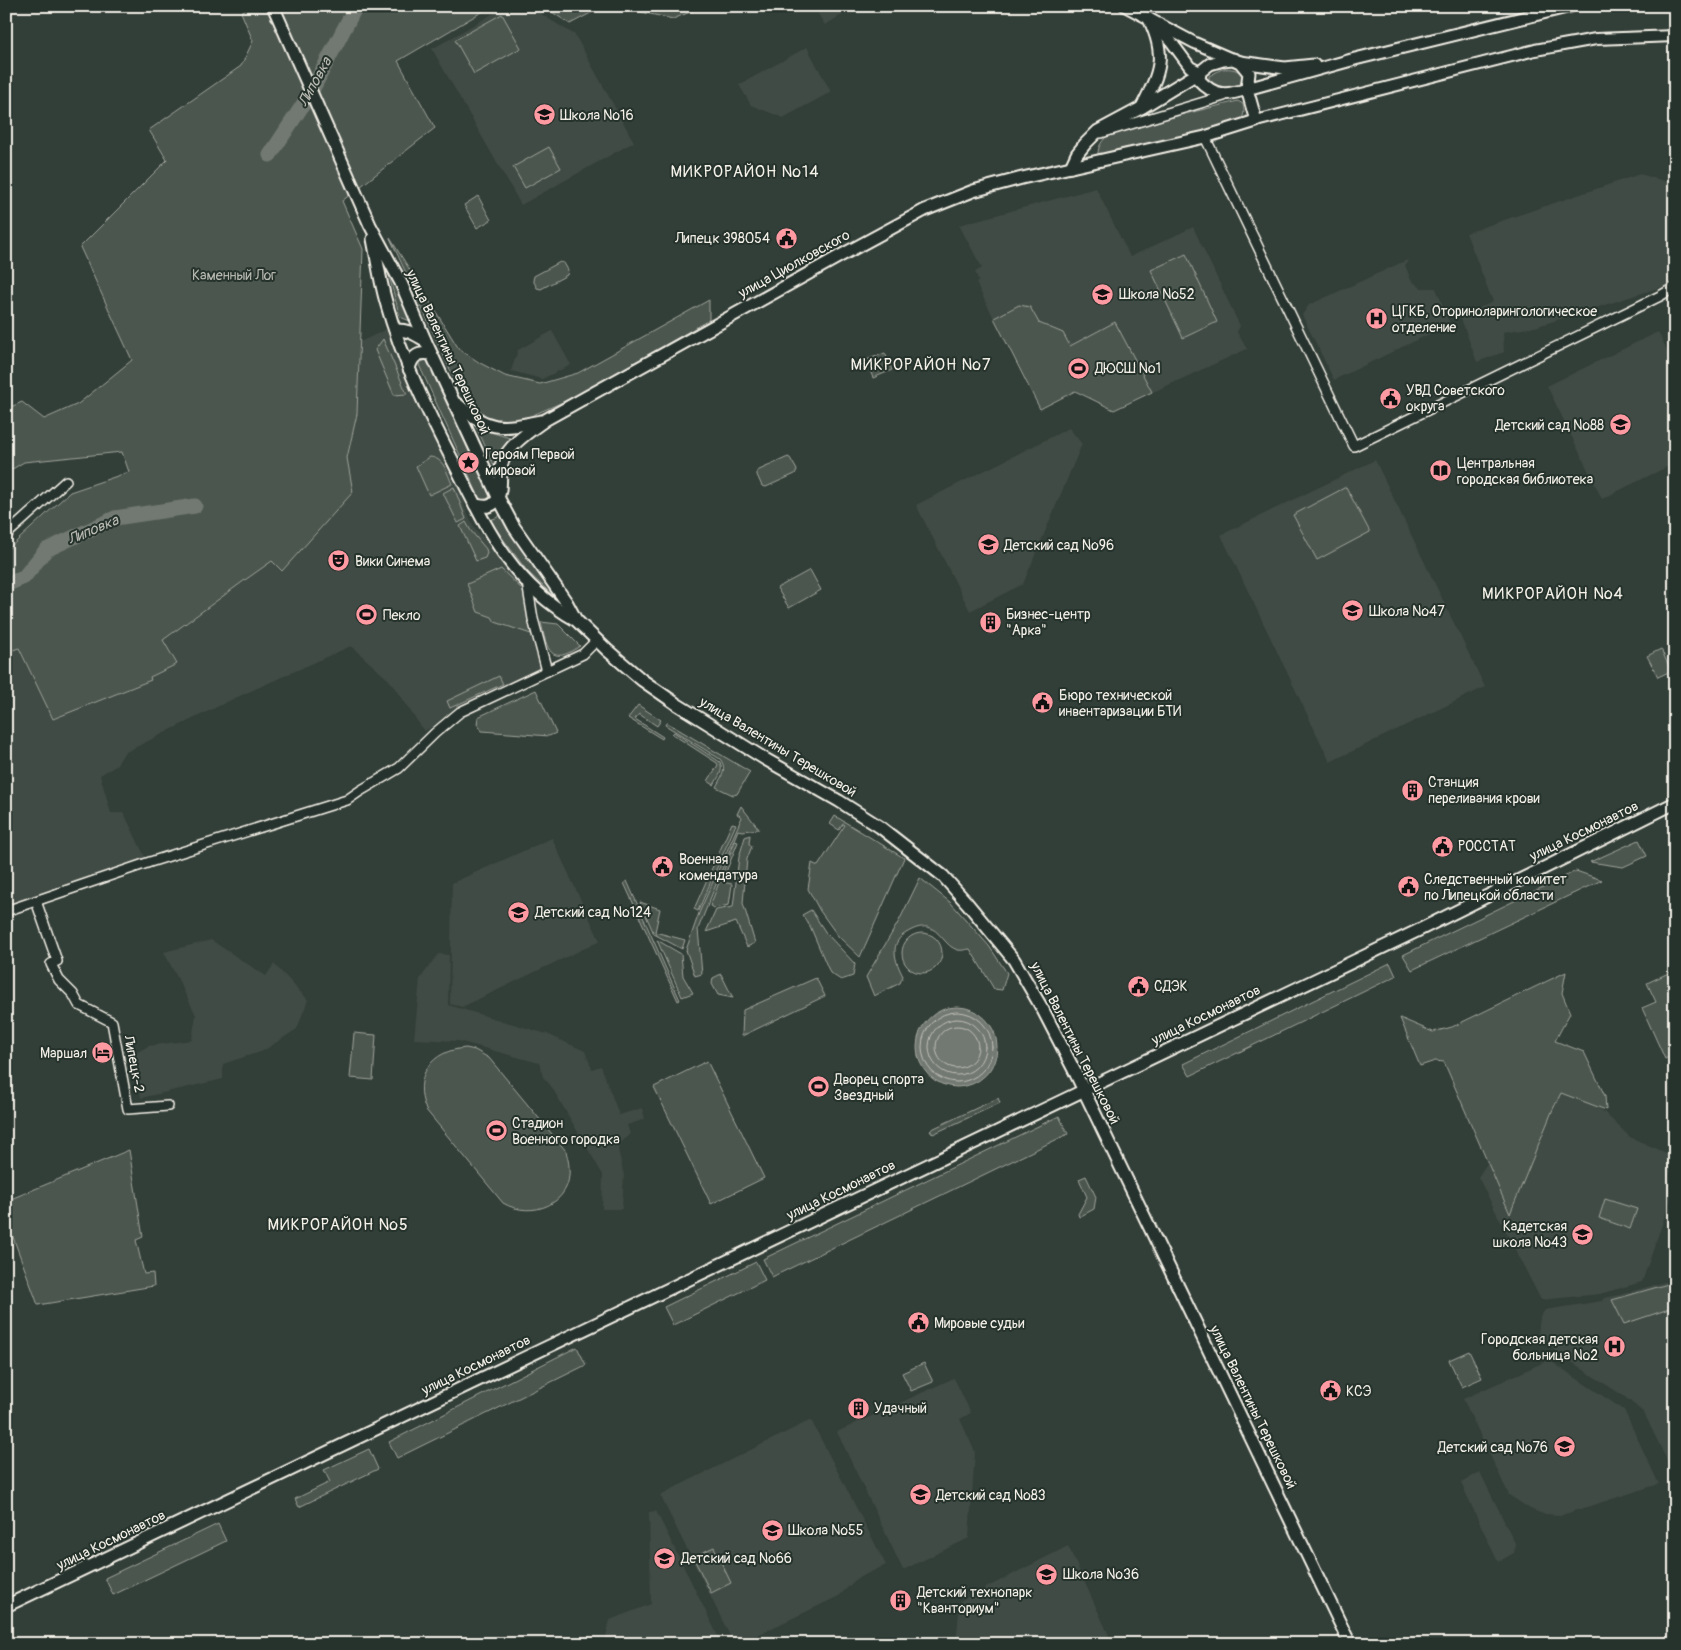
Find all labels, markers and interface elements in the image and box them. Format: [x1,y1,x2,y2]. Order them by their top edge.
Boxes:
water label: Липовка [294,53,337,110]
school or university icon: Школа №16 [532,103,556,127]
place label: Школа №16 [560,107,634,124]
district label: МИКРОРАЙОН №14 [670,162,820,182]
street label: улица Циолковского [734,226,853,302]
public building icon: Липецк 398054 [774,226,798,250]
place label: Липецк 398054 [674,230,770,247]
street label: улица Валентины Терешковой [402,266,494,437]
park label: Каменный Лог [192,267,276,284]
school or university icon: Школа №52 [1091,282,1115,306]
place label: Школа №52 [1119,286,1195,303]
place label: ЦГКБ, Оториноларингологическое отделение [1392,303,1597,336]
hospital icon: ЦГКБ, Оториноларингологическое отделение [1364,307,1388,331]
district label: МИКРОРАЙОН №7 [850,355,992,375]
sports icon: ДЮСШ №1 [1067,356,1091,380]
place label: ДЮСШ №1 [1094,360,1161,377]
place label: УВД Советского округа [1406,382,1505,415]
public building icon: УВД Советского округа [1378,386,1402,410]
school or university icon: Детский сад №88 [1608,413,1632,437]
place label: Детский сад №88 [1494,417,1604,434]
place label: Героям Первой мировой [485,446,575,479]
place icon: Героям Первой мировой [457,450,481,474]
place label: Центральная городская библиотека [1457,455,1593,488]
library icon: Центральная городская библиотека [1429,459,1453,483]
water label: Липовка [65,510,122,549]
school or university icon: Детский сад №96 [976,533,1000,557]
place label: Детский сад №96 [1003,537,1114,554]
theatre icon: Вики Синема [327,549,351,573]
place label: Вики Синема [355,553,430,570]
district label: МИКРОРАЙОН №4 [1482,584,1624,604]
school or university icon: Школа №47 [1341,599,1365,623]
sports icon: Пекло [355,603,379,627]
place label: Школа №47 [1369,603,1445,620]
place label: Бизнес-центр "Арка" [1006,606,1091,639]
place label: Пекло [383,607,421,624]
building icon: Бизнес-центр "Арка" [978,610,1002,634]
place label: Бюро технической инвентаризации БТИ [1059,687,1181,720]
public building icon: Бюро технической инвентаризации БТИ [1031,691,1055,715]
street label: улица Валентины Терешковой [696,693,859,801]
place label: Станция переливания крови [1428,774,1540,807]
building icon: Станция переливания крови [1400,778,1424,802]
street label: улица Космонавтов [1526,797,1641,865]
public building icon: РОССТАТ [1430,834,1454,858]
place label: РОССТАТ [1458,838,1516,855]
place label: Военная комендатура [679,851,758,884]
public building icon: Военная комендатура [651,855,675,879]
place label: Следственный комитет по Липецкой области [1424,871,1567,904]
public building icon: Следственный комитет по Липецкой области [1396,875,1420,899]
school or university icon: Детский сад №124 [507,900,531,924]
place label: Детский сад №124 [534,904,651,921]
street label: улица Валентины Терешковой [1026,958,1123,1127]
public building icon: СДЭК [1126,974,1150,998]
place label: СДЭК [1154,978,1188,995]
street label: улица Космонавтов [1148,981,1263,1049]
street label: Липецк-2 [120,1033,148,1094]
hotel icon: Маршал [91,1041,115,1065]
place label: Маршал [40,1045,87,1062]
place label: Дворец спорта Звездный [833,1071,924,1104]
sports icon: Дворец спорта Звездный [806,1075,830,1099]
place label: Стадион Военного городка [512,1115,620,1148]
sports icon: Стадион Военного городка [484,1119,508,1143]
street label: улица Космонавтов [783,1156,898,1224]
district label: МИКРОРАЙОН №5 [267,1215,409,1235]
place label: Кадетская школа №43 [1493,1218,1567,1251]
school or university icon: Кадетская школа №43 [1571,1222,1595,1246]
public building icon: Мировые судьи [906,1311,930,1335]
place label: Мировые судьи [934,1315,1024,1332]
street label: улица Валентины Терешковой [1206,1322,1300,1492]
street label: улица Космонавтов [418,1331,533,1399]
place label: Городская детская больница №2 [1481,1331,1598,1364]
hospital icon: Городская детская больница №2 [1602,1335,1626,1359]
public building icon: КСЭ [1318,1379,1342,1403]
place label: КСЭ [1346,1383,1372,1400]
building icon: Удачный [846,1396,870,1420]
place label: Удачный [874,1400,927,1417]
school or university icon: Детский сад №76 [1552,1435,1576,1459]
place label: Детский сад №76 [1437,1439,1548,1456]
school or university icon: Детский сад №83 [908,1483,932,1507]
place label: Детский сад №83 [935,1487,1046,1504]
street label: улица Космонавтов [53,1506,168,1574]
school or university icon: Школа №55 [760,1518,784,1542]
place label: Школа №55 [788,1522,863,1539]
school or university icon: Детский сад №66 [653,1546,677,1570]
place label: Детский сад №66 [680,1550,792,1567]
school or university icon: Школа №36 [1035,1562,1059,1586]
place label: Школа №36 [1063,1566,1139,1583]
place label: Детский технопарк "Кванториум" [916,1584,1033,1617]
building icon: Детский технопарк "Кванториум" [889,1588,913,1612]

